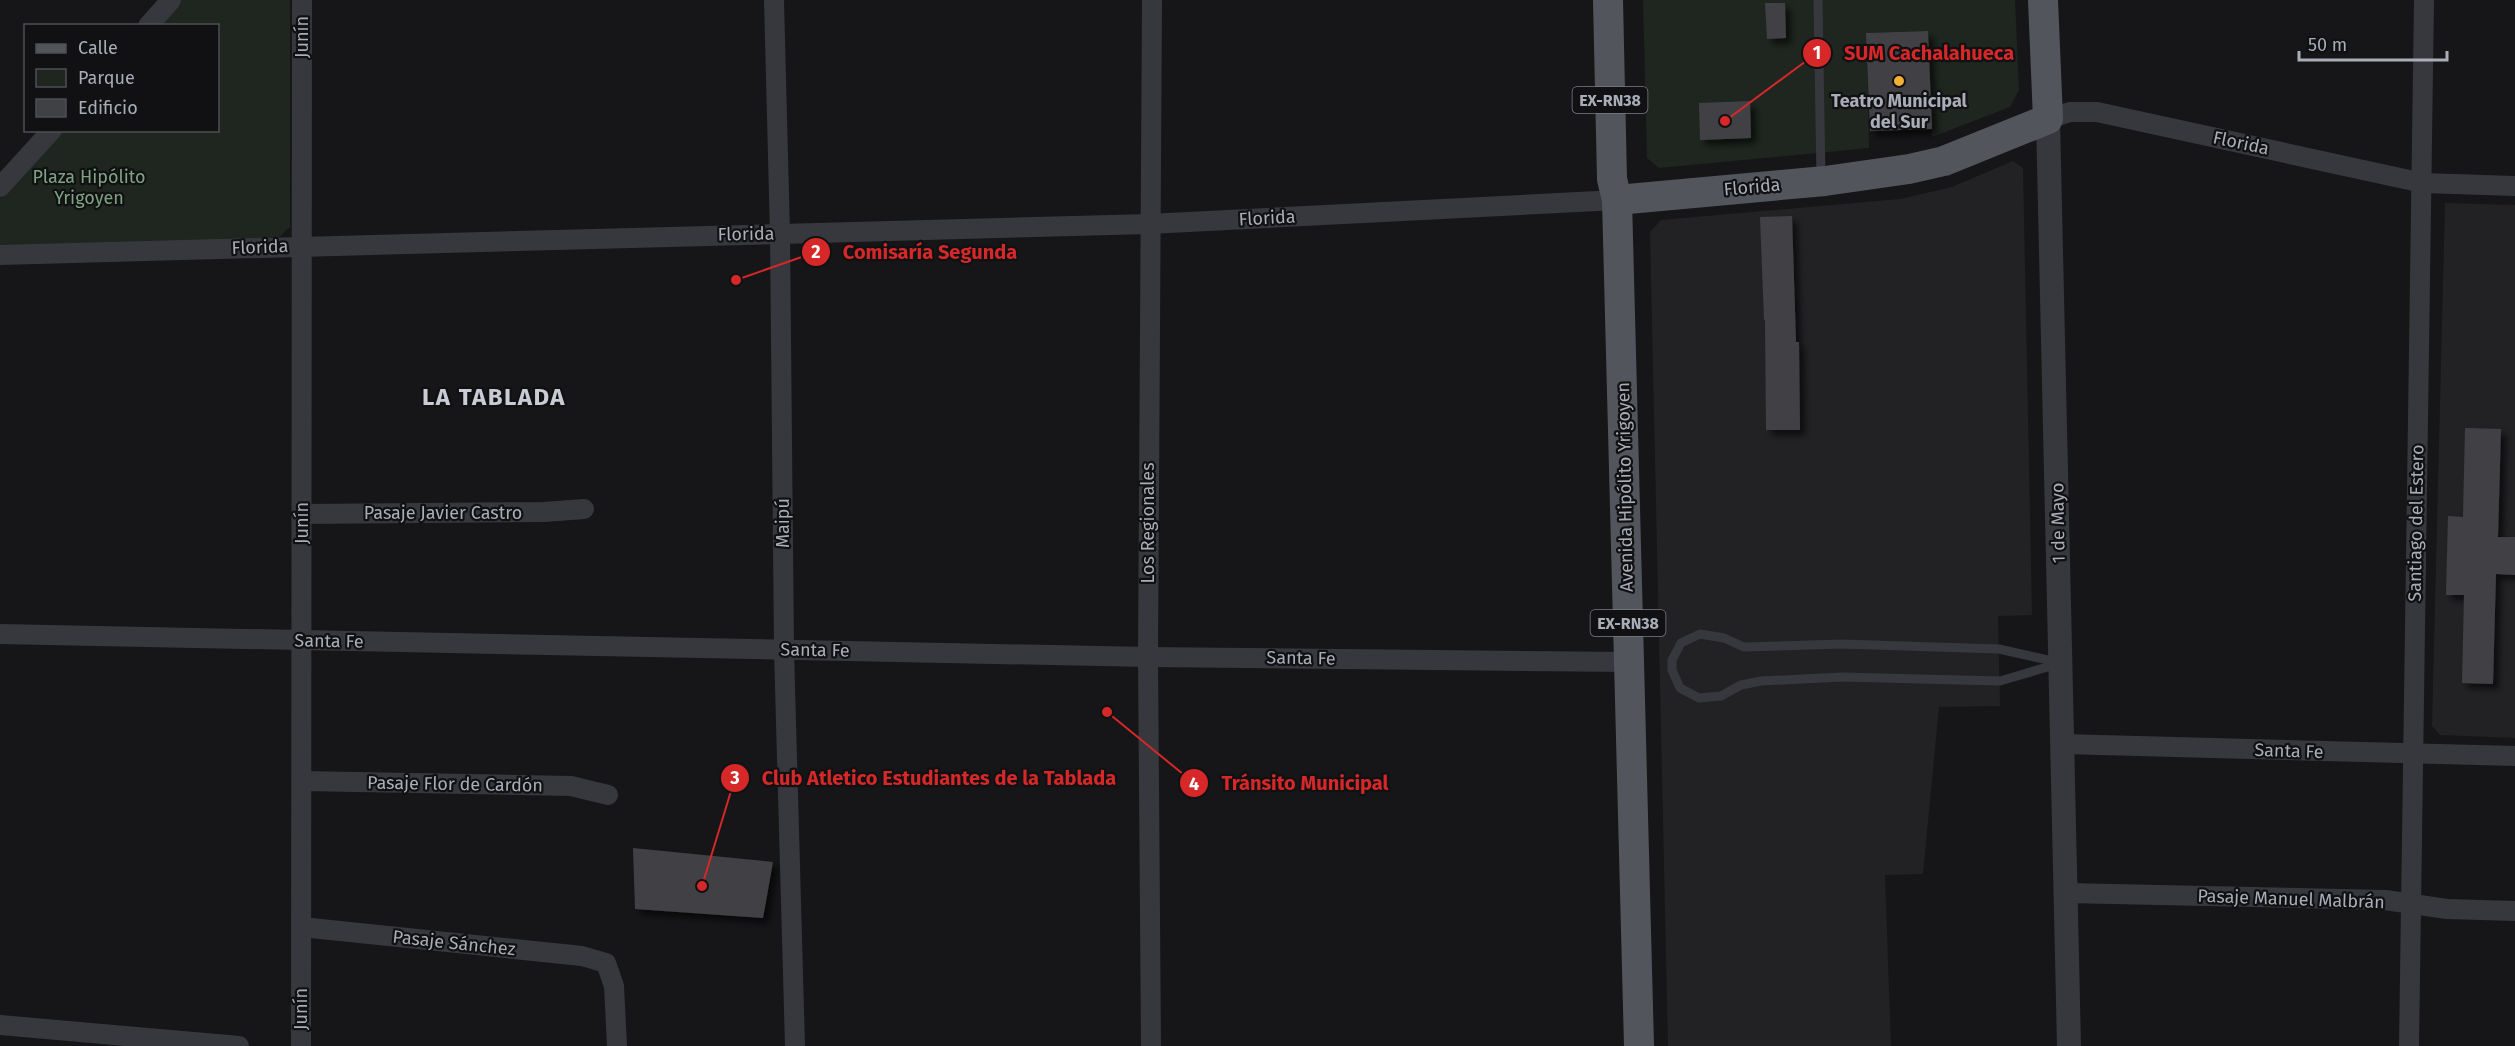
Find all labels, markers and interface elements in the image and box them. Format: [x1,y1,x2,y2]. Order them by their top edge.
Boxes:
street label: Junín [291,16,313,58]
legend [24,24,219,132]
scale bar [2299,24,2448,62]
callout: SUM Cachalahueca [1802,34,2026,72]
text: 50 m [2308,34,2347,56]
text: Calle [78,37,118,59]
text: SUM Cachalahueca [1844,41,2014,65]
text: 1 [1813,42,1821,64]
text: Parque [78,67,135,89]
marker: Teatro Municipal del Sur [1892,74,1906,88]
road number: EX-RN38 [1572,87,1648,113]
place label: Teatro Municipal del Sur [1831,90,1968,133]
text: Edificio [78,97,138,119]
street label: Florida [2211,126,2271,160]
park label: Plaza Hipólito Yrigoyen [32,166,146,209]
street label: Florida [1723,174,1781,200]
street label: Florida [1238,206,1296,230]
street label: Florida [717,223,775,245]
callout: Comisaría Segunda [801,233,1029,271]
street label: Florida [231,235,289,259]
text: Comisaría Segunda [843,240,1017,264]
text: 2 [811,241,821,263]
street label: Avenida Hipólito Yrigoyen [1612,382,1638,592]
district label: LA TABLADA [422,383,566,411]
street label: Santiago del Estero [2404,444,2428,602]
street label: Los Regionales [1137,462,1159,584]
street label: 1 de Mayo [2046,482,2070,564]
street label: Maipú [772,498,794,548]
street label: Junín [291,502,313,544]
street label: Pasaje Javier Castro [364,502,522,524]
road number: EX-RN38 [1590,610,1666,636]
street label: Santa Fe [294,629,364,653]
street label: Santa Fe [780,638,850,662]
street label: Santa Fe [1266,646,1336,670]
street label: Santa Fe [2254,739,2324,763]
callout: Club Atletico Estudiantes de la Tablada [720,759,1128,797]
callout: Tránsito Municipal [1179,764,1400,802]
text: Club Atletico Estudiantes de la Tablada [762,766,1116,790]
text: 3 [729,767,740,789]
street label: Pasaje Flor de Cardón [367,771,543,797]
text: Tránsito Municipal [1221,771,1389,795]
text: 4 [1189,773,1199,795]
street label: Pasaje Manuel Malbrán [2197,885,2385,913]
street label: Pasaje Sánchez [391,926,517,960]
street label: Junín [290,988,312,1030]

